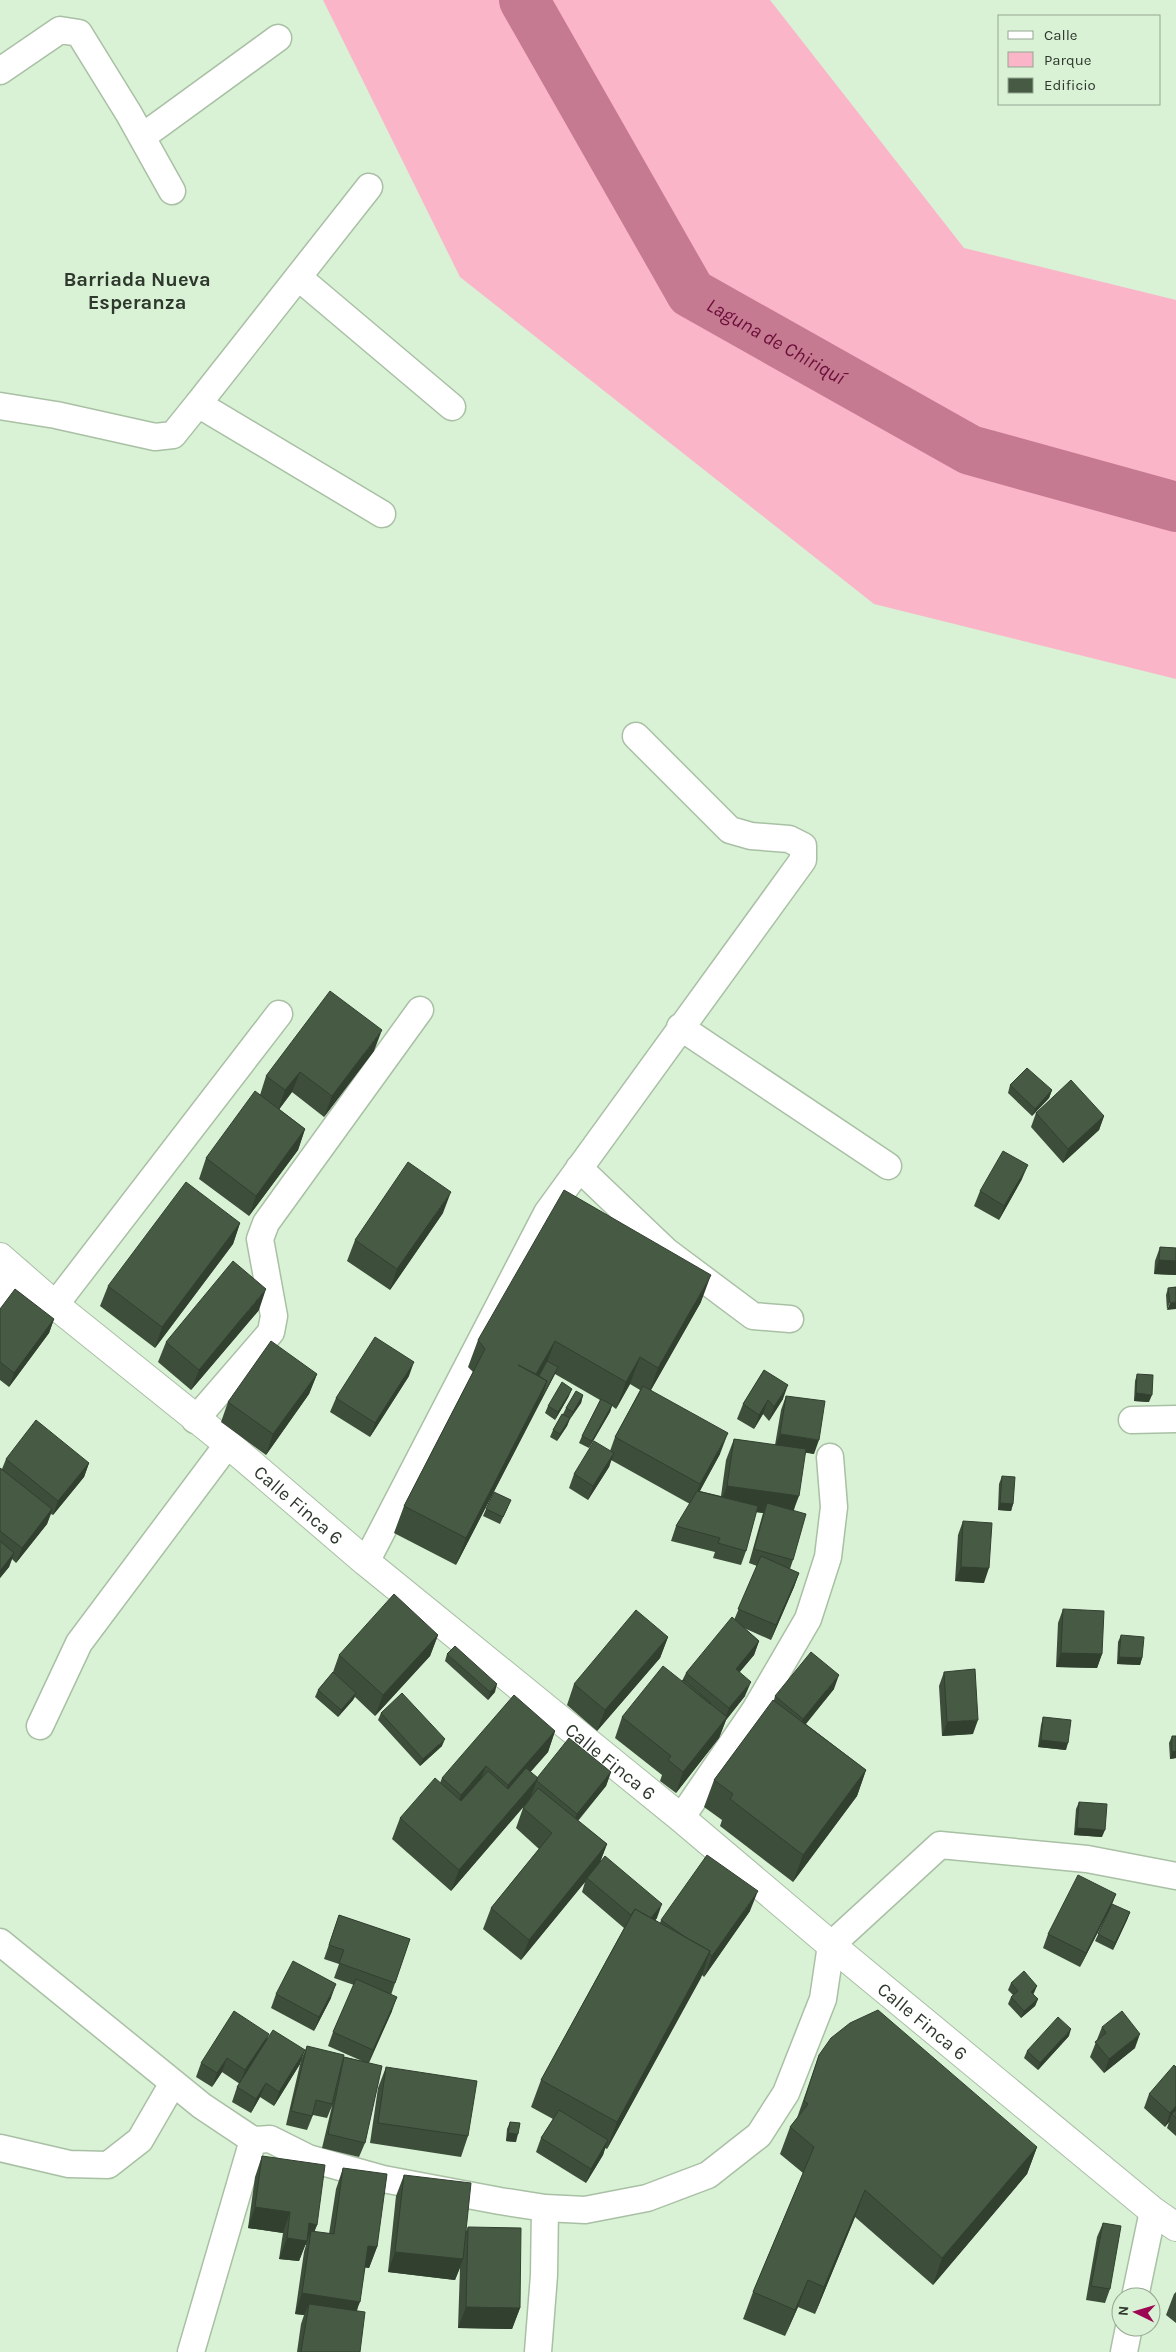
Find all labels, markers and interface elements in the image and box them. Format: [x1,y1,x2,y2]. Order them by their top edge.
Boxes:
legend [998,15,1161,105]
text: Calle [1044,26,1078,44]
text: Parque [1044,51,1092,69]
text: Edificio [1044,76,1096,94]
district label: Barriada Nueva Esperanza [63,268,211,314]
water label: Laguna de Chiriquí [703,293,852,391]
street label: Calle Finca 6 [249,1461,347,1549]
street label: Calle Finca 6 [561,1719,660,1805]
street label: Calle Finca 6 [873,1978,972,2065]
north arrow [1111,2287,1161,2337]
text: N [1115,2305,1132,2317]

